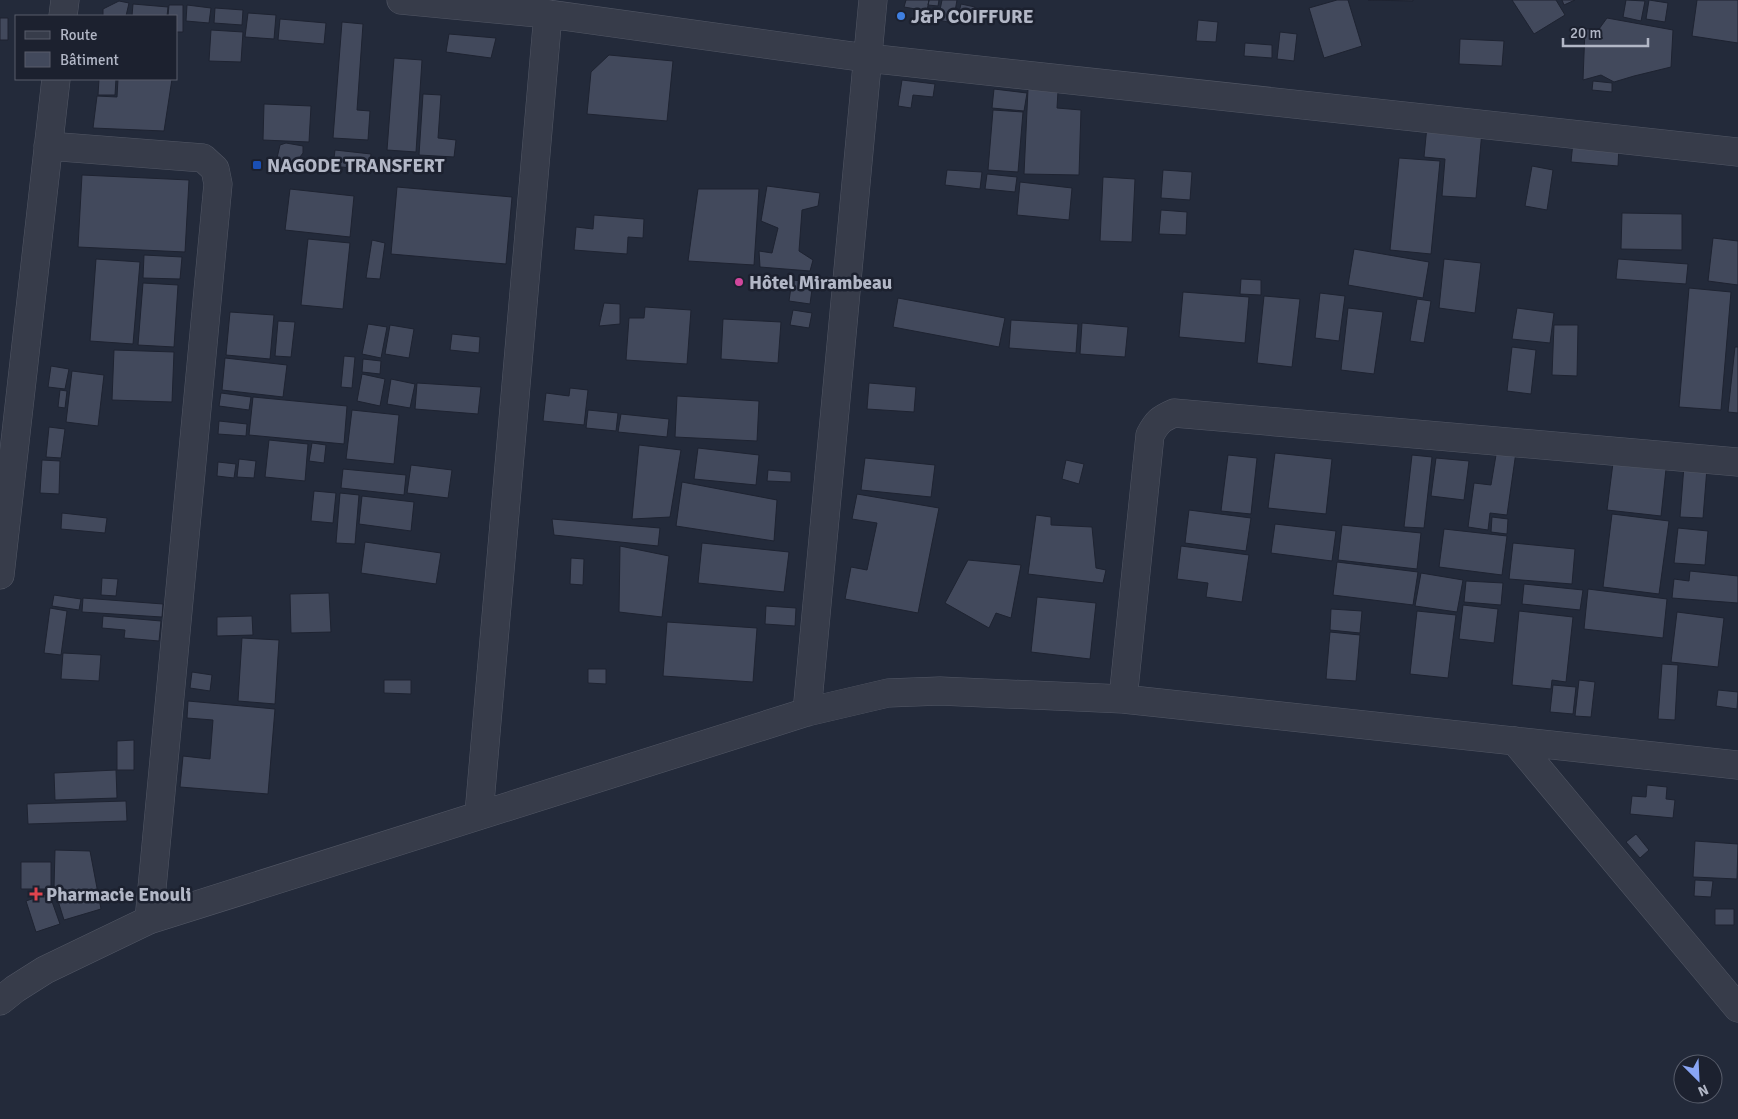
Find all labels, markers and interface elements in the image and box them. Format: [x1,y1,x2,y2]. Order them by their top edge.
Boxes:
place label: J&P COIFFURE [911,5,1034,29]
marker: J&P COIFFURE [895,10,907,22]
legend [15,15,178,80]
scale bar [1563,15,1648,47]
text: 20 m [1570,24,1601,42]
text: Route [60,26,97,44]
text: Bâtiment [60,51,119,69]
place label: NAGODE TRANSFERT [267,154,445,178]
marker: NAGODE TRANSFERT [251,159,263,171]
place label: Hôtel Mirambeau [749,271,892,295]
marker: Hôtel Mirambeau [733,276,745,288]
place label: Pharmacie Enouli [46,883,191,907]
marker: Pharmacie Enouli [30,888,42,900]
north arrow [1673,1054,1723,1104]
text: N [1695,1081,1711,1100]

